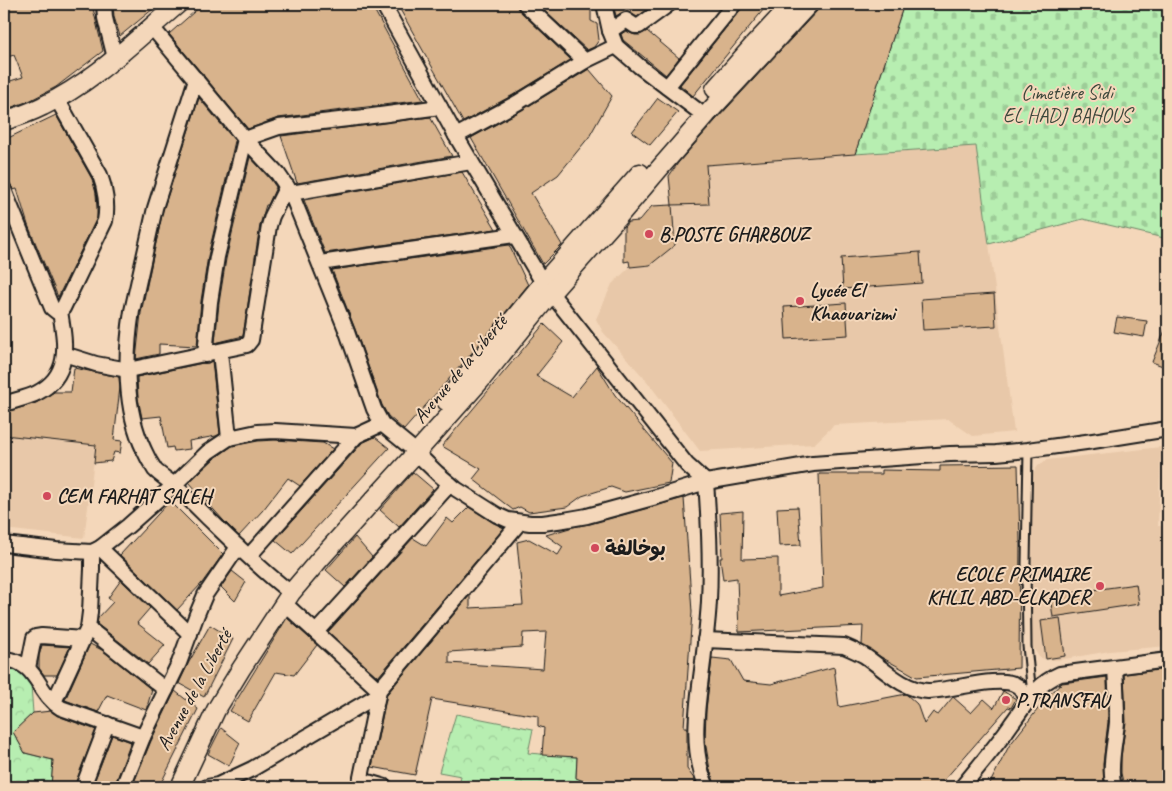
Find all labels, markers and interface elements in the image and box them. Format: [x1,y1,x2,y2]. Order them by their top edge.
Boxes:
park label: Cimetière Sidi EL HADJ BAHOUS [1003,80,1135,128]
place label: B.POSTE GHARBOUZ [659,222,812,247]
marker: B.POSTE GHARBOUZ [643,228,655,240]
place label: Lycée El Khaouarizmi [810,278,898,326]
marker: Lycée El Khaouarizmi [794,295,806,307]
street label: Avenue de la Liberté [407,307,515,428]
place label: CEM FARHAT SALEH [57,484,214,509]
marker: CEM FARHAT SALEH [41,490,53,502]
place label: بوخالفة [605,536,666,561]
marker: بوخالفة [589,542,601,554]
place label: ECOLE PRIMAIRE KHLIL ABD-ELKADER [927,562,1093,610]
marker: ECOLE PRIMAIRE KHLIL ABD-ELKADER [1094,580,1106,592]
street label: Avenue de la Liberté [151,622,239,755]
place label: P.TRANSFAU [1016,688,1112,713]
marker: P.TRANSFAU [1000,694,1012,706]

